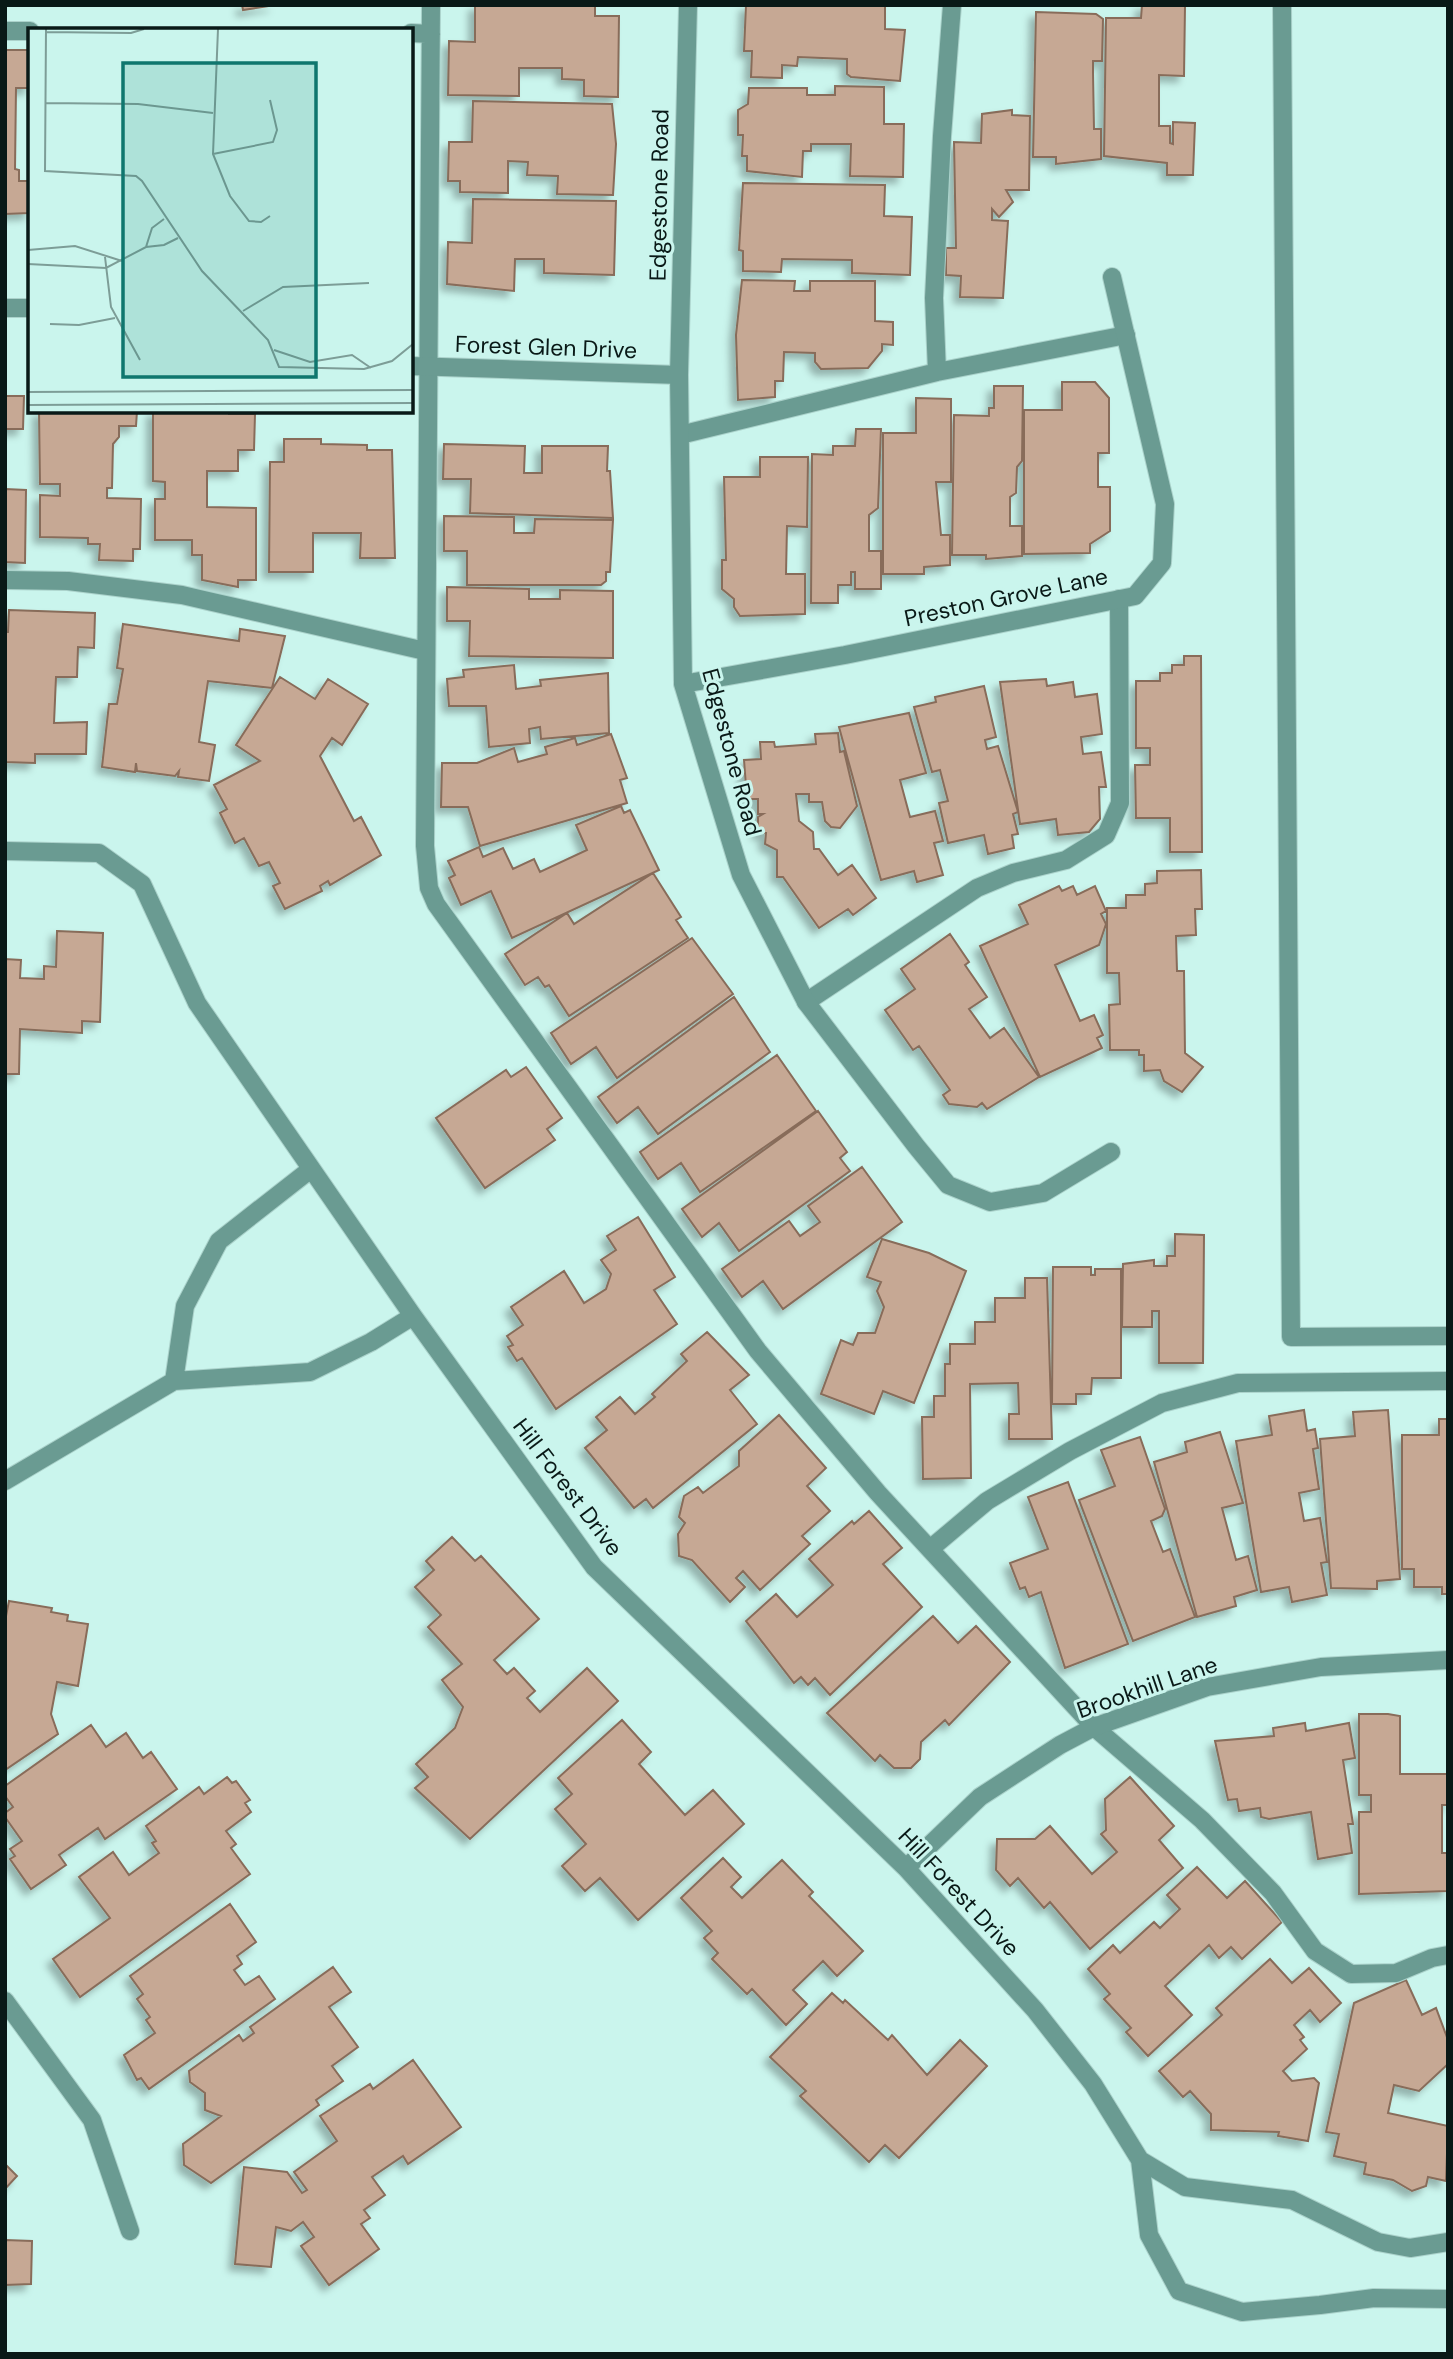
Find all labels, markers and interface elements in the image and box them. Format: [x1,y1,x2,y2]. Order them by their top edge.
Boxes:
inset map [28,28,413,413]
street label: Edgestone Road [643,109,675,281]
street label: Forest Glen Drive [454,329,638,365]
street label: Preston Grove Lane [901,561,1111,633]
street label: Edgestone Road [695,665,769,839]
street label: Hill Forest Drive [506,1412,630,1562]
street label: Brookhill Lane [1073,1649,1221,1725]
street label: Hill Forest Drive [892,1822,1026,1962]

